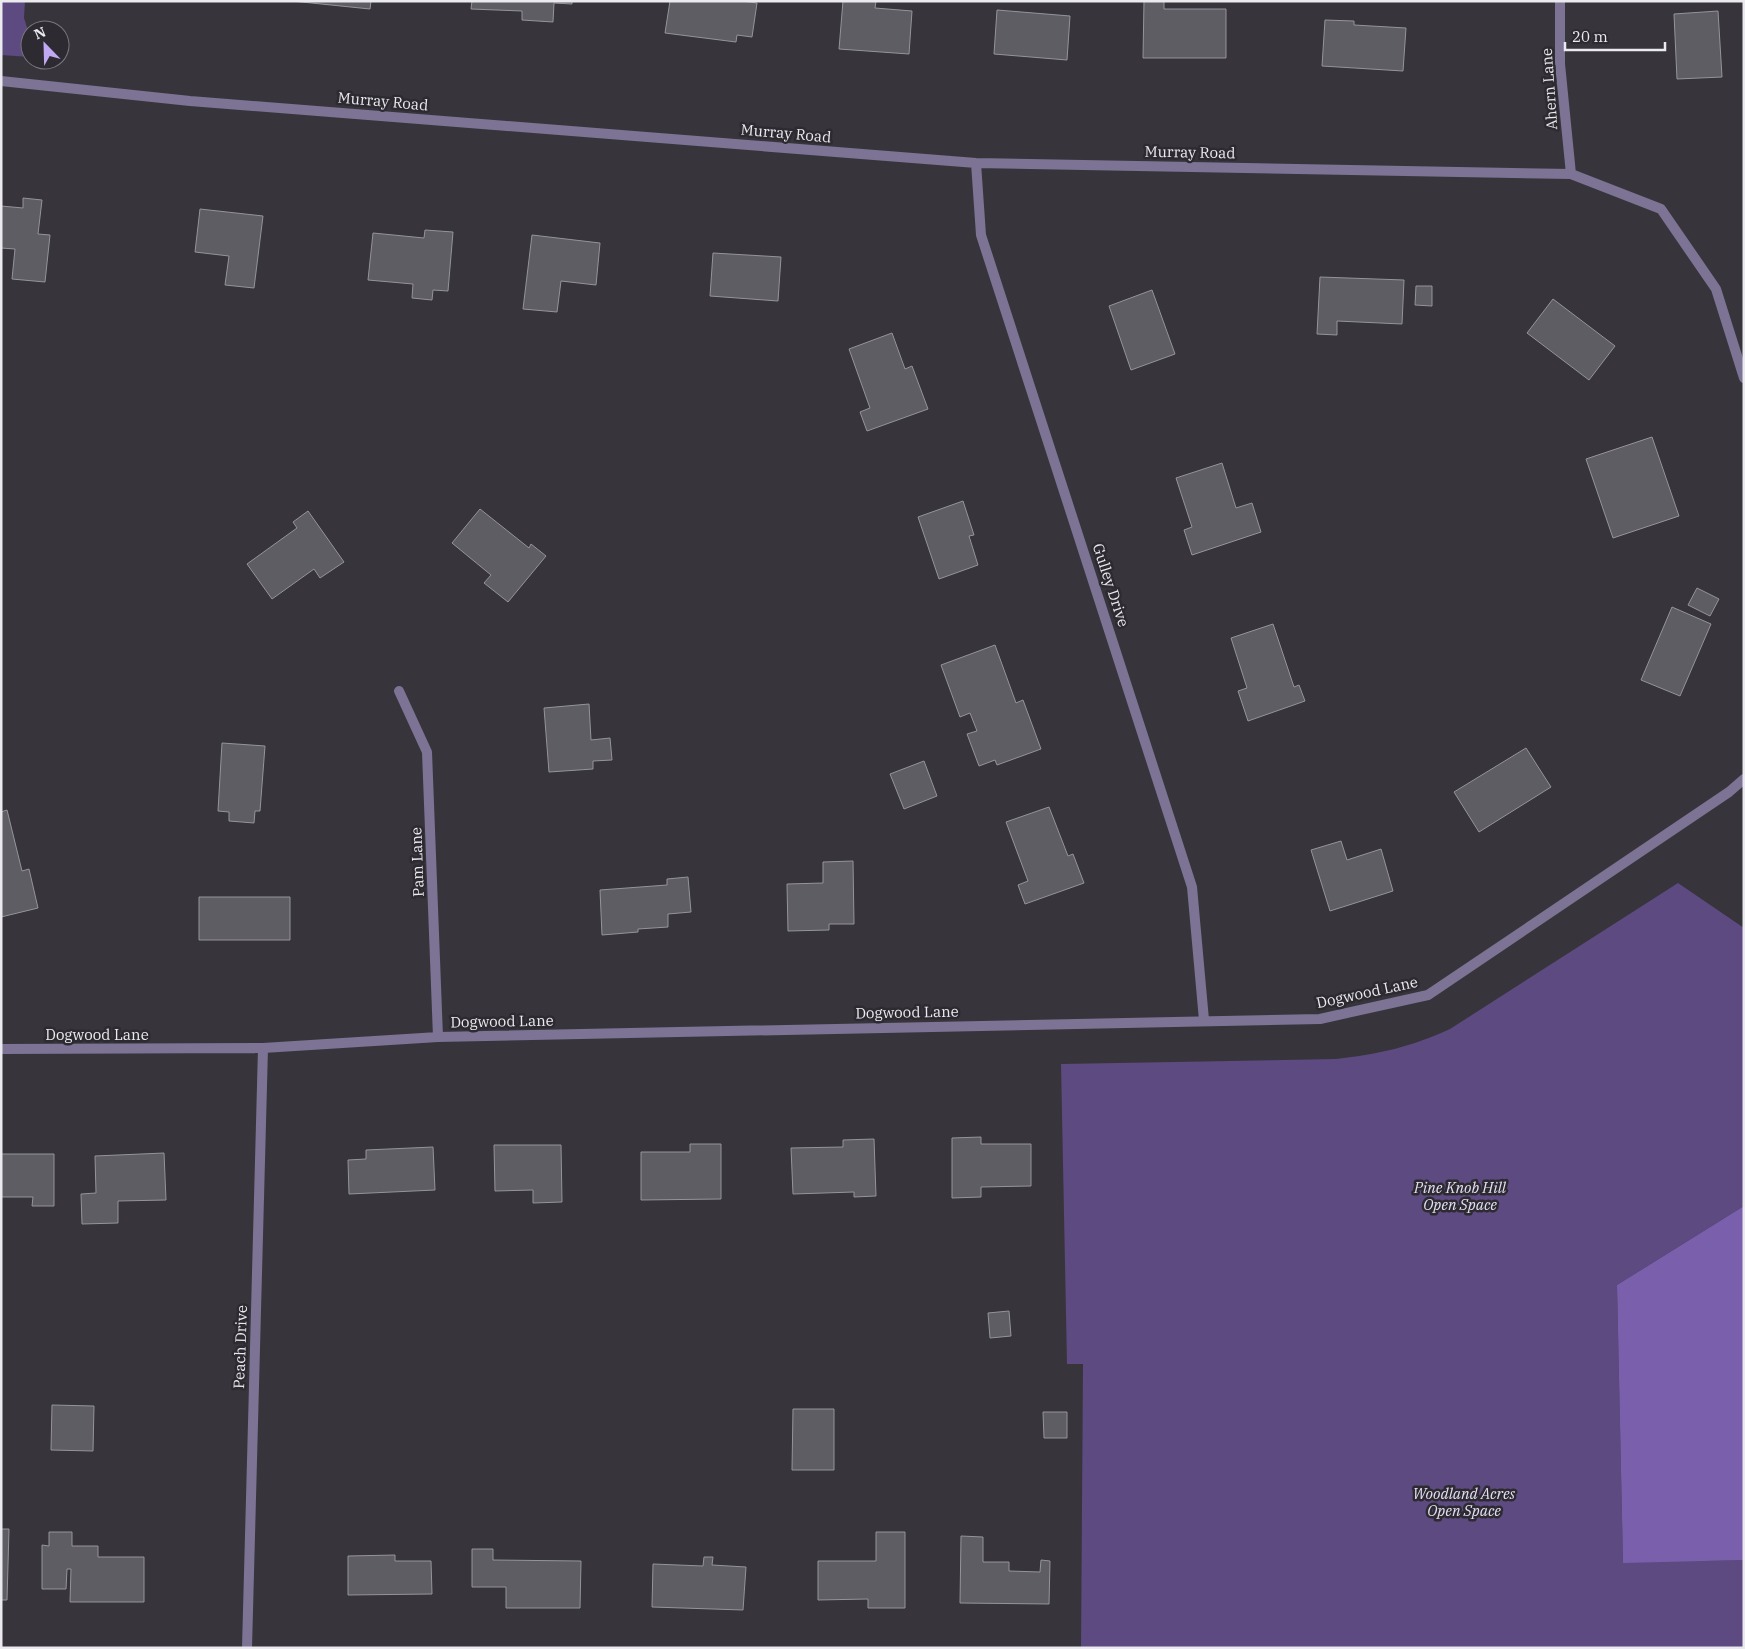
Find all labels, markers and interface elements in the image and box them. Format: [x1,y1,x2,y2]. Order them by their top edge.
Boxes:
north arrow [20,20,70,70]
scale bar [1565,20,1665,52]
text: N [31,23,49,43]
text: 20 m [1572,27,1608,46]
street label: Ahern Lane [1537,47,1561,131]
street label: Murray Road [337,88,429,114]
street label: Murray Road [740,120,832,146]
street label: Murray Road [1144,142,1236,162]
street label: Gulley Drive [1089,541,1133,629]
street label: Pam Lane [406,827,428,897]
street label: Dogwood Lane [1314,972,1420,1012]
street label: Dogwood Lane [855,1002,959,1022]
street label: Dogwood Lane [450,1011,554,1031]
street label: Dogwood Lane [45,1025,149,1044]
park label: Pine Knob Hill Open Space [1413,1178,1507,1214]
street label: Peach Drive [229,1305,251,1389]
park label: Woodland Acres Open Space [1413,1484,1516,1520]

